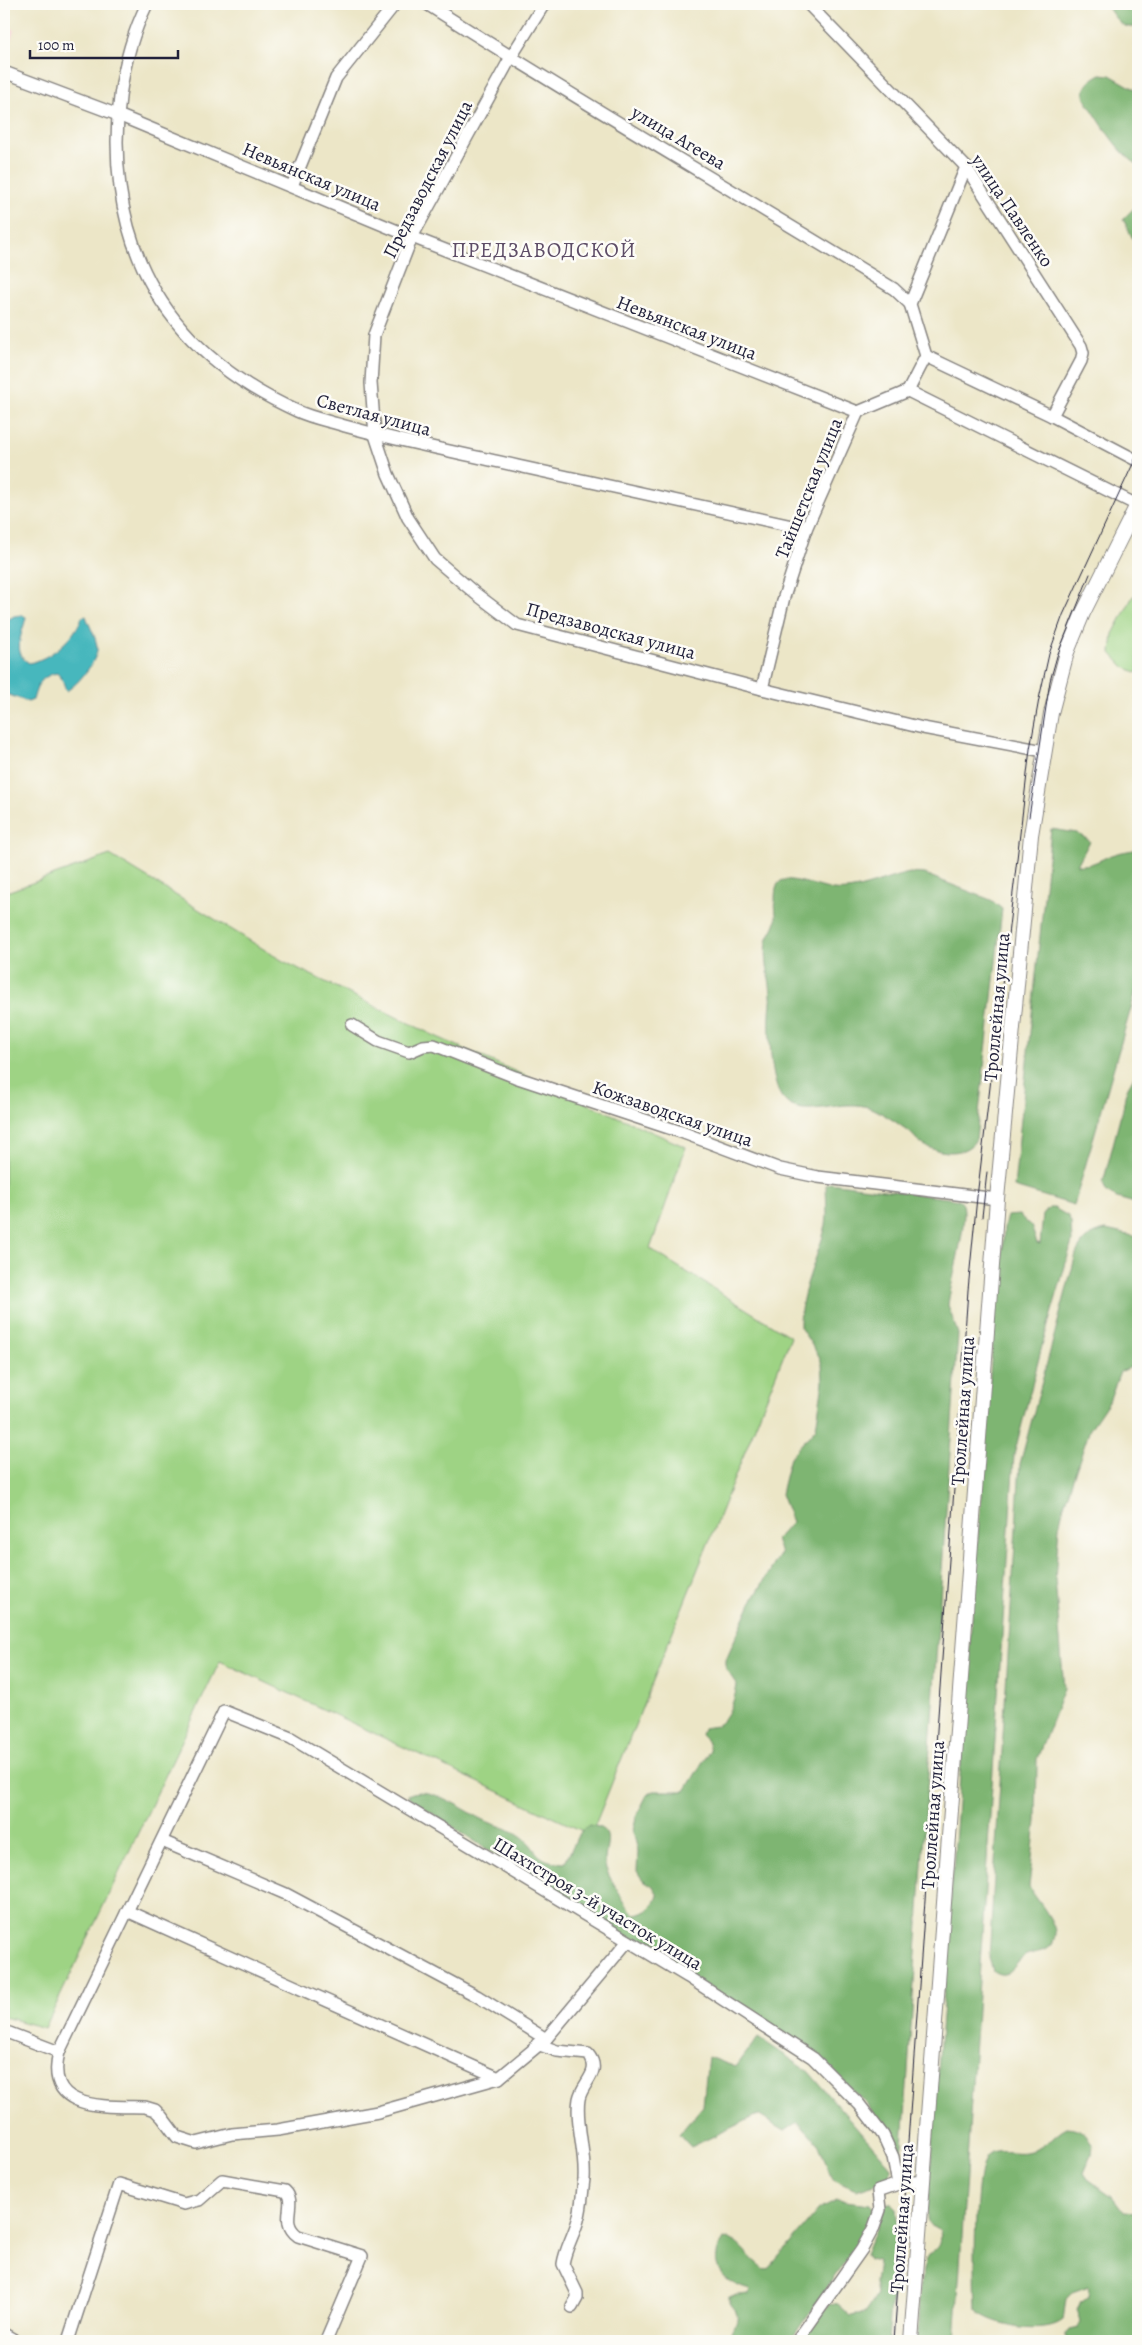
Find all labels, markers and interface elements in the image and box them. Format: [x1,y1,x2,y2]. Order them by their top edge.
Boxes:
scale bar [30,28,178,60]
text: 100 m [38,35,75,55]
street label: Предзаводская улица [377,96,479,263]
street label: улица Агеева [625,99,731,176]
street label: Невьянская улица [238,136,385,218]
street label: улица Павленко [964,148,1060,272]
district label: ПРЕДЗАВОДСКОЙ [451,236,637,264]
street label: Невьянская улица [613,289,761,367]
street label: Светлая улица [314,387,434,443]
street label: Тайшетская улица [769,414,849,563]
street label: Предзаводская улица [523,596,698,666]
street label: Троллейная улица [978,931,1016,1083]
street label: Кожзаводская улица [589,1074,756,1154]
street label: Троллейная улица [945,1335,981,1486]
street label: Троллейная улица [915,1739,951,1890]
street label: Шахтстроя 3-й участок улица [488,1831,707,1977]
street label: Троллейная улица [884,2142,920,2293]

